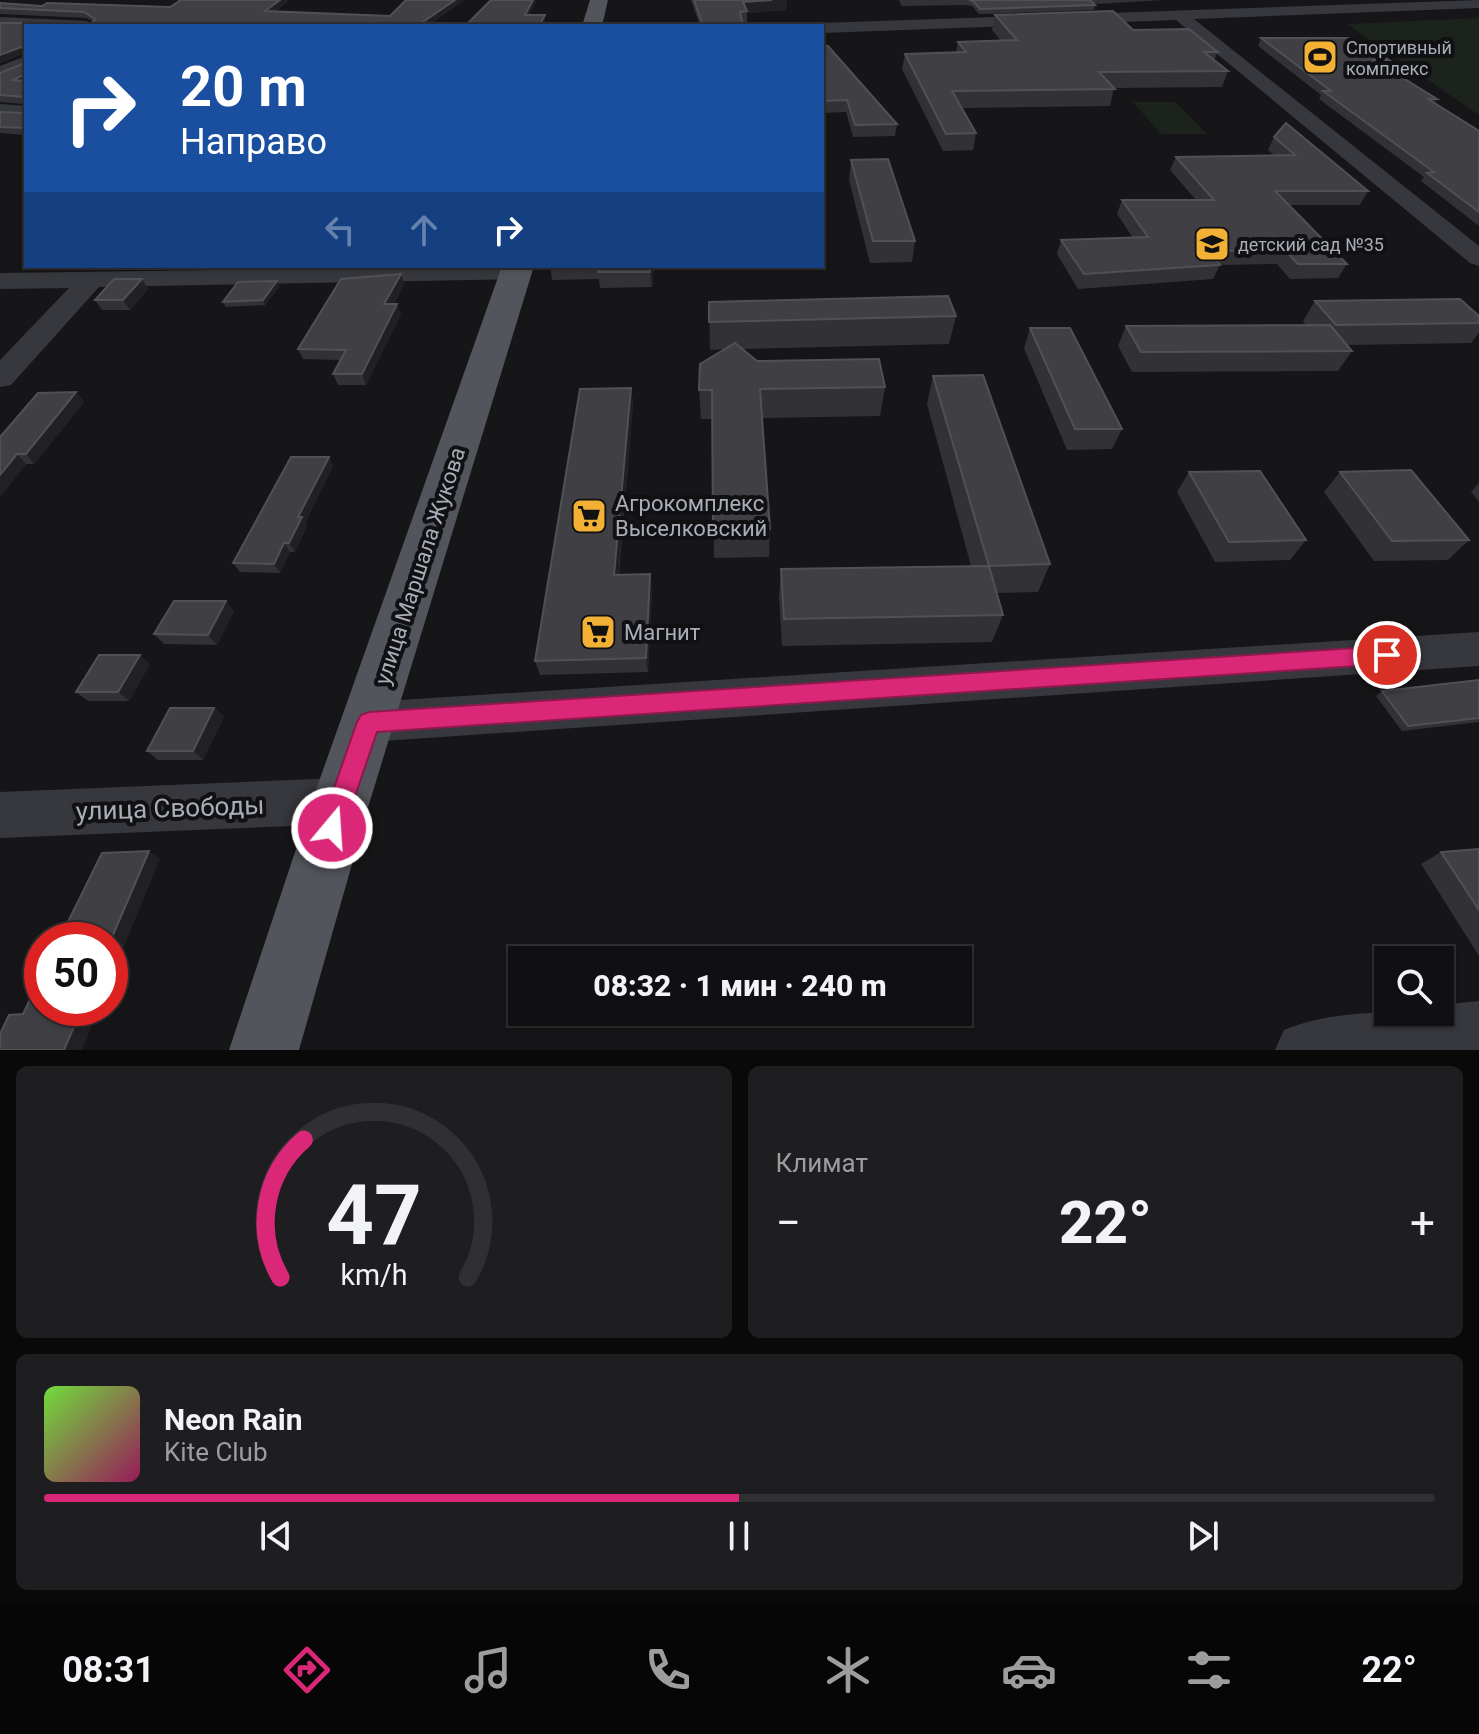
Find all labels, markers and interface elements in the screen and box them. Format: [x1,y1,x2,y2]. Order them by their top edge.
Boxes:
place label: Спортивный комплекс [1346,37,1452,79]
sports icon: Спортивный комплекс [1301,38,1339,76]
text: 20 m [180,54,307,120]
icon: right [48,56,152,160]
text: Направо [180,121,327,163]
icon: left [318,208,362,252]
icon: ahead [402,208,446,252]
icon: right [486,208,530,252]
school or university icon: детский сад №35 [1193,225,1231,263]
place label: детский сад №35 [1238,234,1384,255]
street label: улица Маршала Жукова [370,444,470,688]
place label: Агрокомплекс Выселковский [615,491,767,541]
supermarket icon: Агрокомплекс Выселковский [570,497,608,535]
supermarket icon: Магнит [579,613,617,651]
place label: Магнит [624,620,701,645]
pin [1353,621,1421,689]
icon: arrive [1365,633,1409,677]
position arrow [290,786,374,870]
street label: улица Свободы [75,790,265,826]
speed limit sign: 50 [24,922,128,1026]
map controls [1374,946,1454,1026]
button: search [1374,946,1454,1026]
text: 08:32 · 1 мин · 240 m [593,968,887,1003]
text: Климат [776,1148,868,1178]
text: 47 [326,1167,421,1264]
text: 22° [1059,1187,1152,1258]
text: − [776,1197,801,1249]
text: + [1410,1197,1435,1249]
text: km/h [340,1258,407,1292]
text: Neon Rain [164,1402,303,1437]
text: Kite Club [164,1437,268,1467]
icon: previous [254,1514,298,1558]
icon: pause [717,1514,761,1558]
icon: next [1181,1514,1225,1558]
icon: directions [279,1642,335,1698]
icon: music [460,1642,516,1698]
icon: phone [640,1642,696,1698]
icon: climate [820,1642,876,1698]
icon: car [1001,1642,1057,1698]
icon: filters [1181,1642,1237,1698]
text: 08:31 [62,1649,155,1691]
text: 22° [1361,1649,1417,1691]

